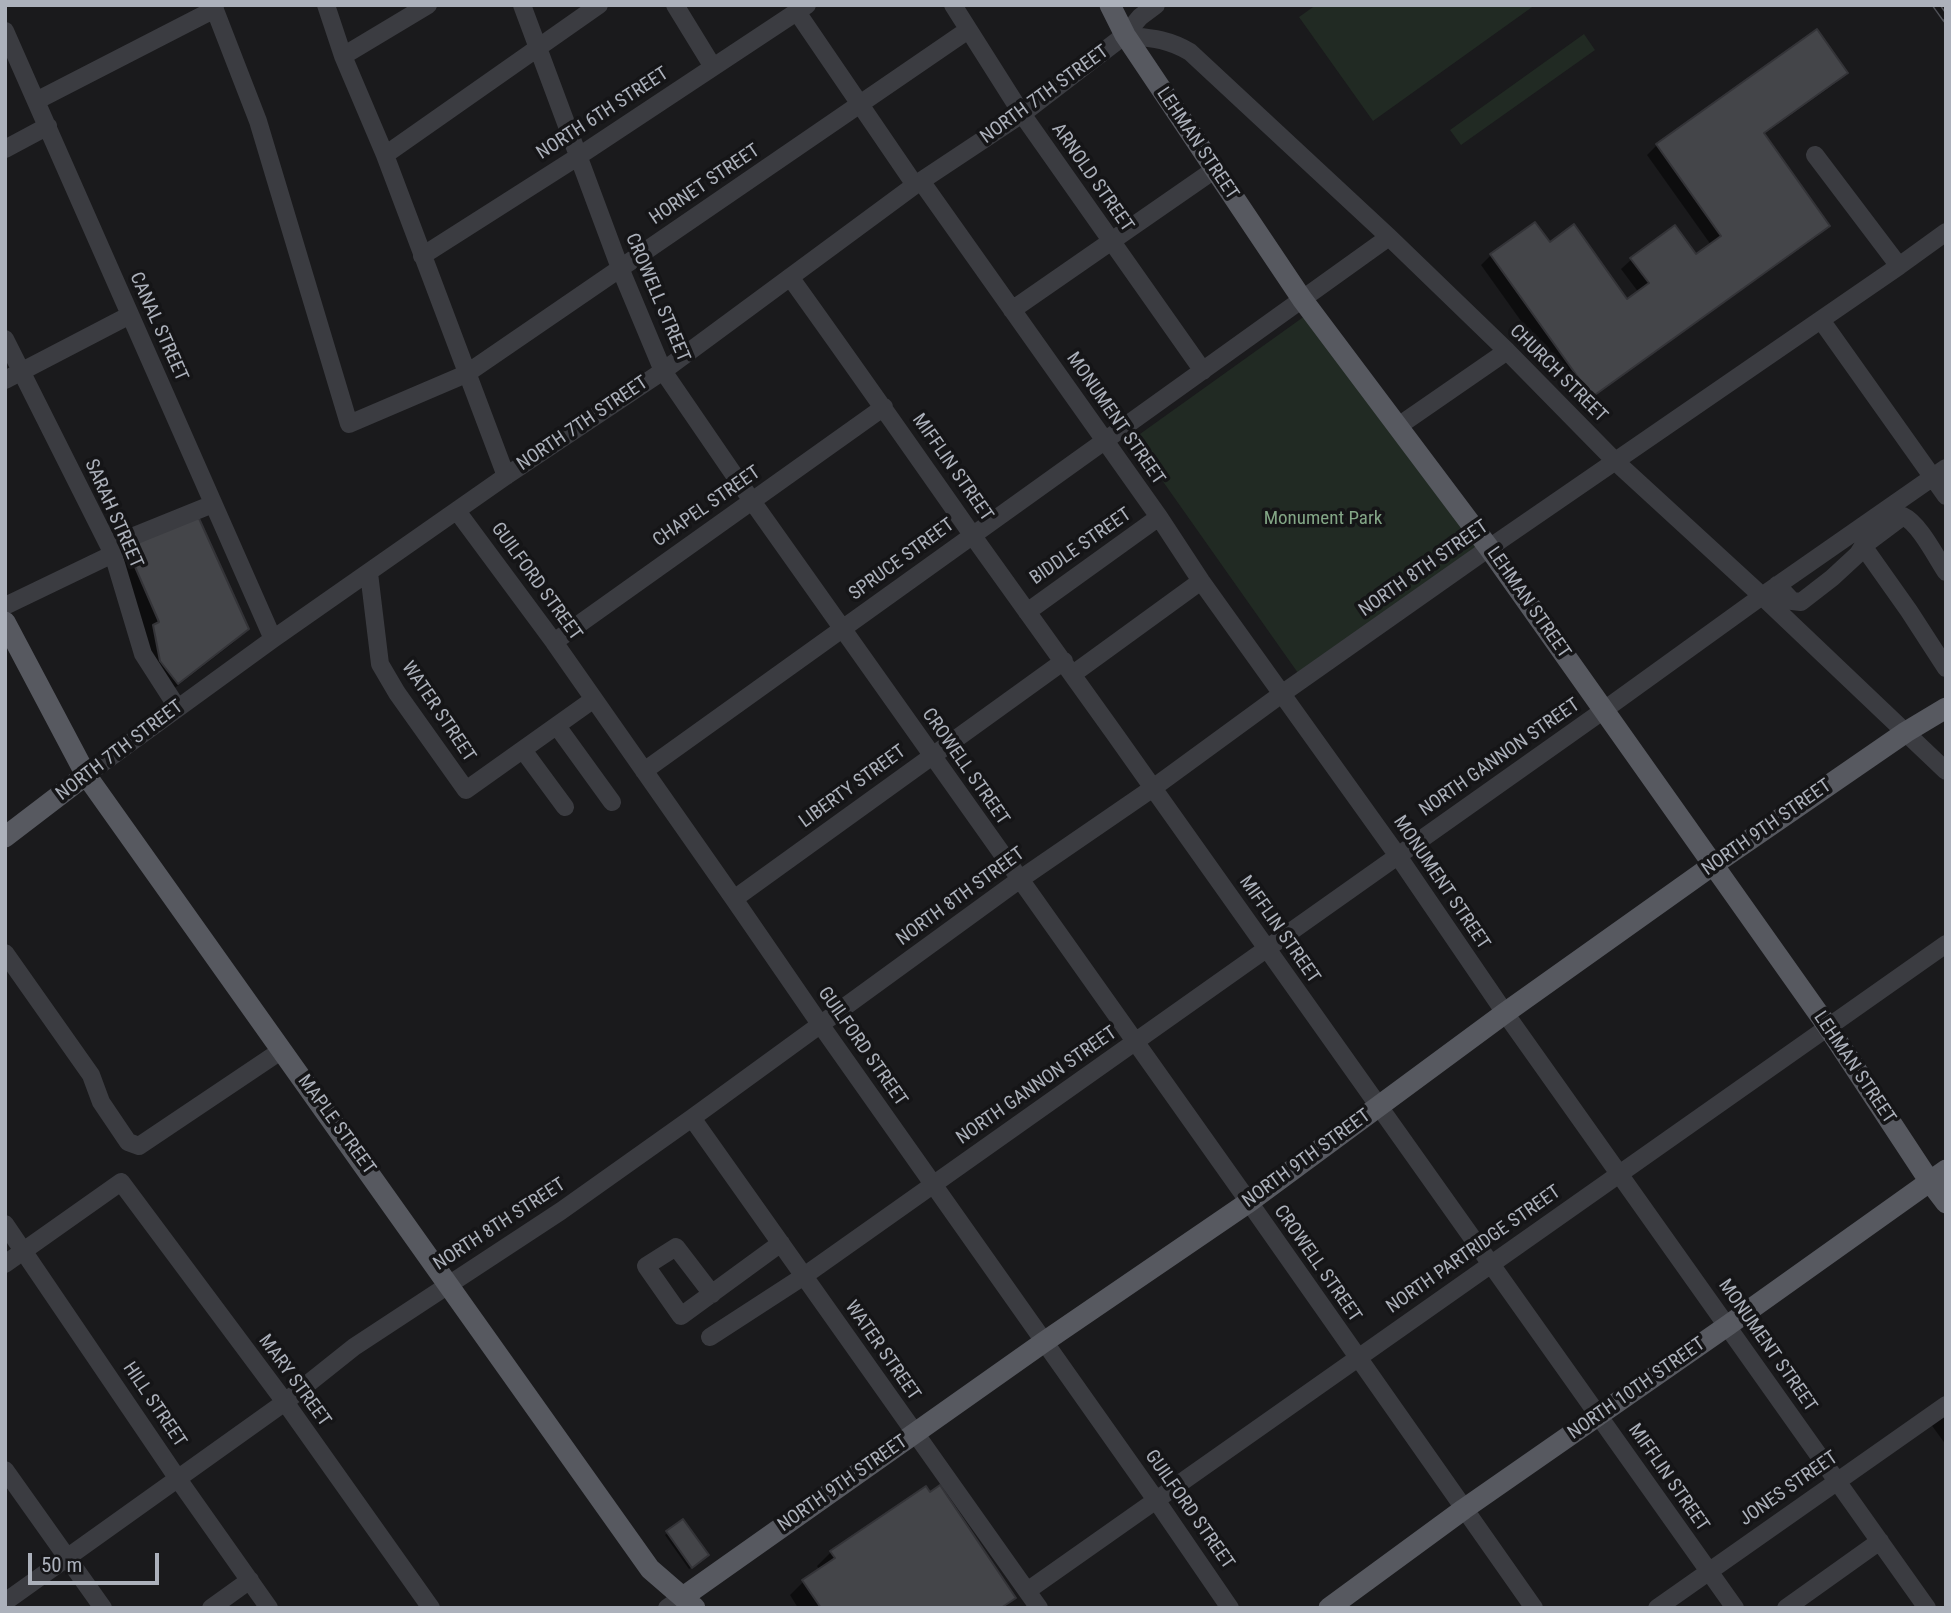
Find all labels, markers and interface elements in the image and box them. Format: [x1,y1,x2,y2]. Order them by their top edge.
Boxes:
street label: NORTH 7TH STREET [977,41,1113,149]
street label: NORTH 6TH STREET [533,63,673,165]
street label: LEHMAN STREET [1151,83,1243,205]
street label: ARNOLD STREET [1046,119,1138,237]
street label: HORNET STREET [646,140,764,230]
street label: CROWELL STREET [620,230,694,366]
street label: CANAL STREET [124,269,192,385]
street label: CHURCH STREET [1504,320,1612,428]
street label: MONUMENT STREET [1061,348,1169,490]
street label: NORTH 7TH STREET [513,372,653,476]
street label: MIFFLIN STREET [907,410,997,526]
street label: SARAH STREET [79,456,147,572]
street label: CHAPEL STREET [649,462,765,552]
street label: BIDDLE STREET [1026,504,1136,590]
park label: Monument Park [1264,508,1382,530]
street label: SPRUCE STREET [845,514,959,606]
street label: NORTH 8TH STREET [1355,516,1493,622]
street label: GUILFORD STREET [486,519,586,645]
street label: LEHMAN STREET [1481,543,1575,663]
street label: WATER STREET [396,657,480,767]
street label: NORTH GANNON STREET [1415,694,1585,822]
street label: NORTH 7TH STREET [52,696,188,806]
street label: CROWELL STREET [916,704,1014,830]
street label: LIBERTY STREET [795,741,911,833]
street label: NORTH 9TH STREET [1698,775,1836,881]
street label: MONUMENT STREET [1388,812,1494,954]
street label: NORTH 8TH STREET [893,843,1029,951]
street label: MIFFLIN STREET [1234,872,1324,988]
street label: GUILFORD STREET [812,983,912,1111]
street label: LEHMAN STREET [1808,1007,1900,1129]
street label: NORTH GANNON STREET [952,1022,1122,1150]
street label: MAPLE STREET [292,1071,380,1179]
street label: NORTH 9TH STREET [1239,1105,1375,1213]
street label: NORTH 8TH STREET [430,1174,570,1276]
street label: NORTH PARTRIDGE STREET [1382,1181,1566,1319]
street label: CROWELL STREET [1268,1201,1366,1327]
street label: MONUMENT STREET [1713,1275,1821,1417]
street label: WATER STREET [839,1297,925,1405]
street label: MARY STREET [253,1331,335,1431]
street label: NORTH 10TH STREET [1564,1333,1710,1445]
street label: HILL STREET [117,1358,191,1452]
street label: MIFFLIN STREET [1623,1420,1713,1536]
street label: NORTH 9TH STREET [774,1431,912,1537]
street label: GUILFORD STREET [1139,1446,1239,1574]
street label: JONES STREET [1735,1447,1843,1531]
scale bar [32,1540,163,1584]
text: 50 m [41,1553,82,1577]

